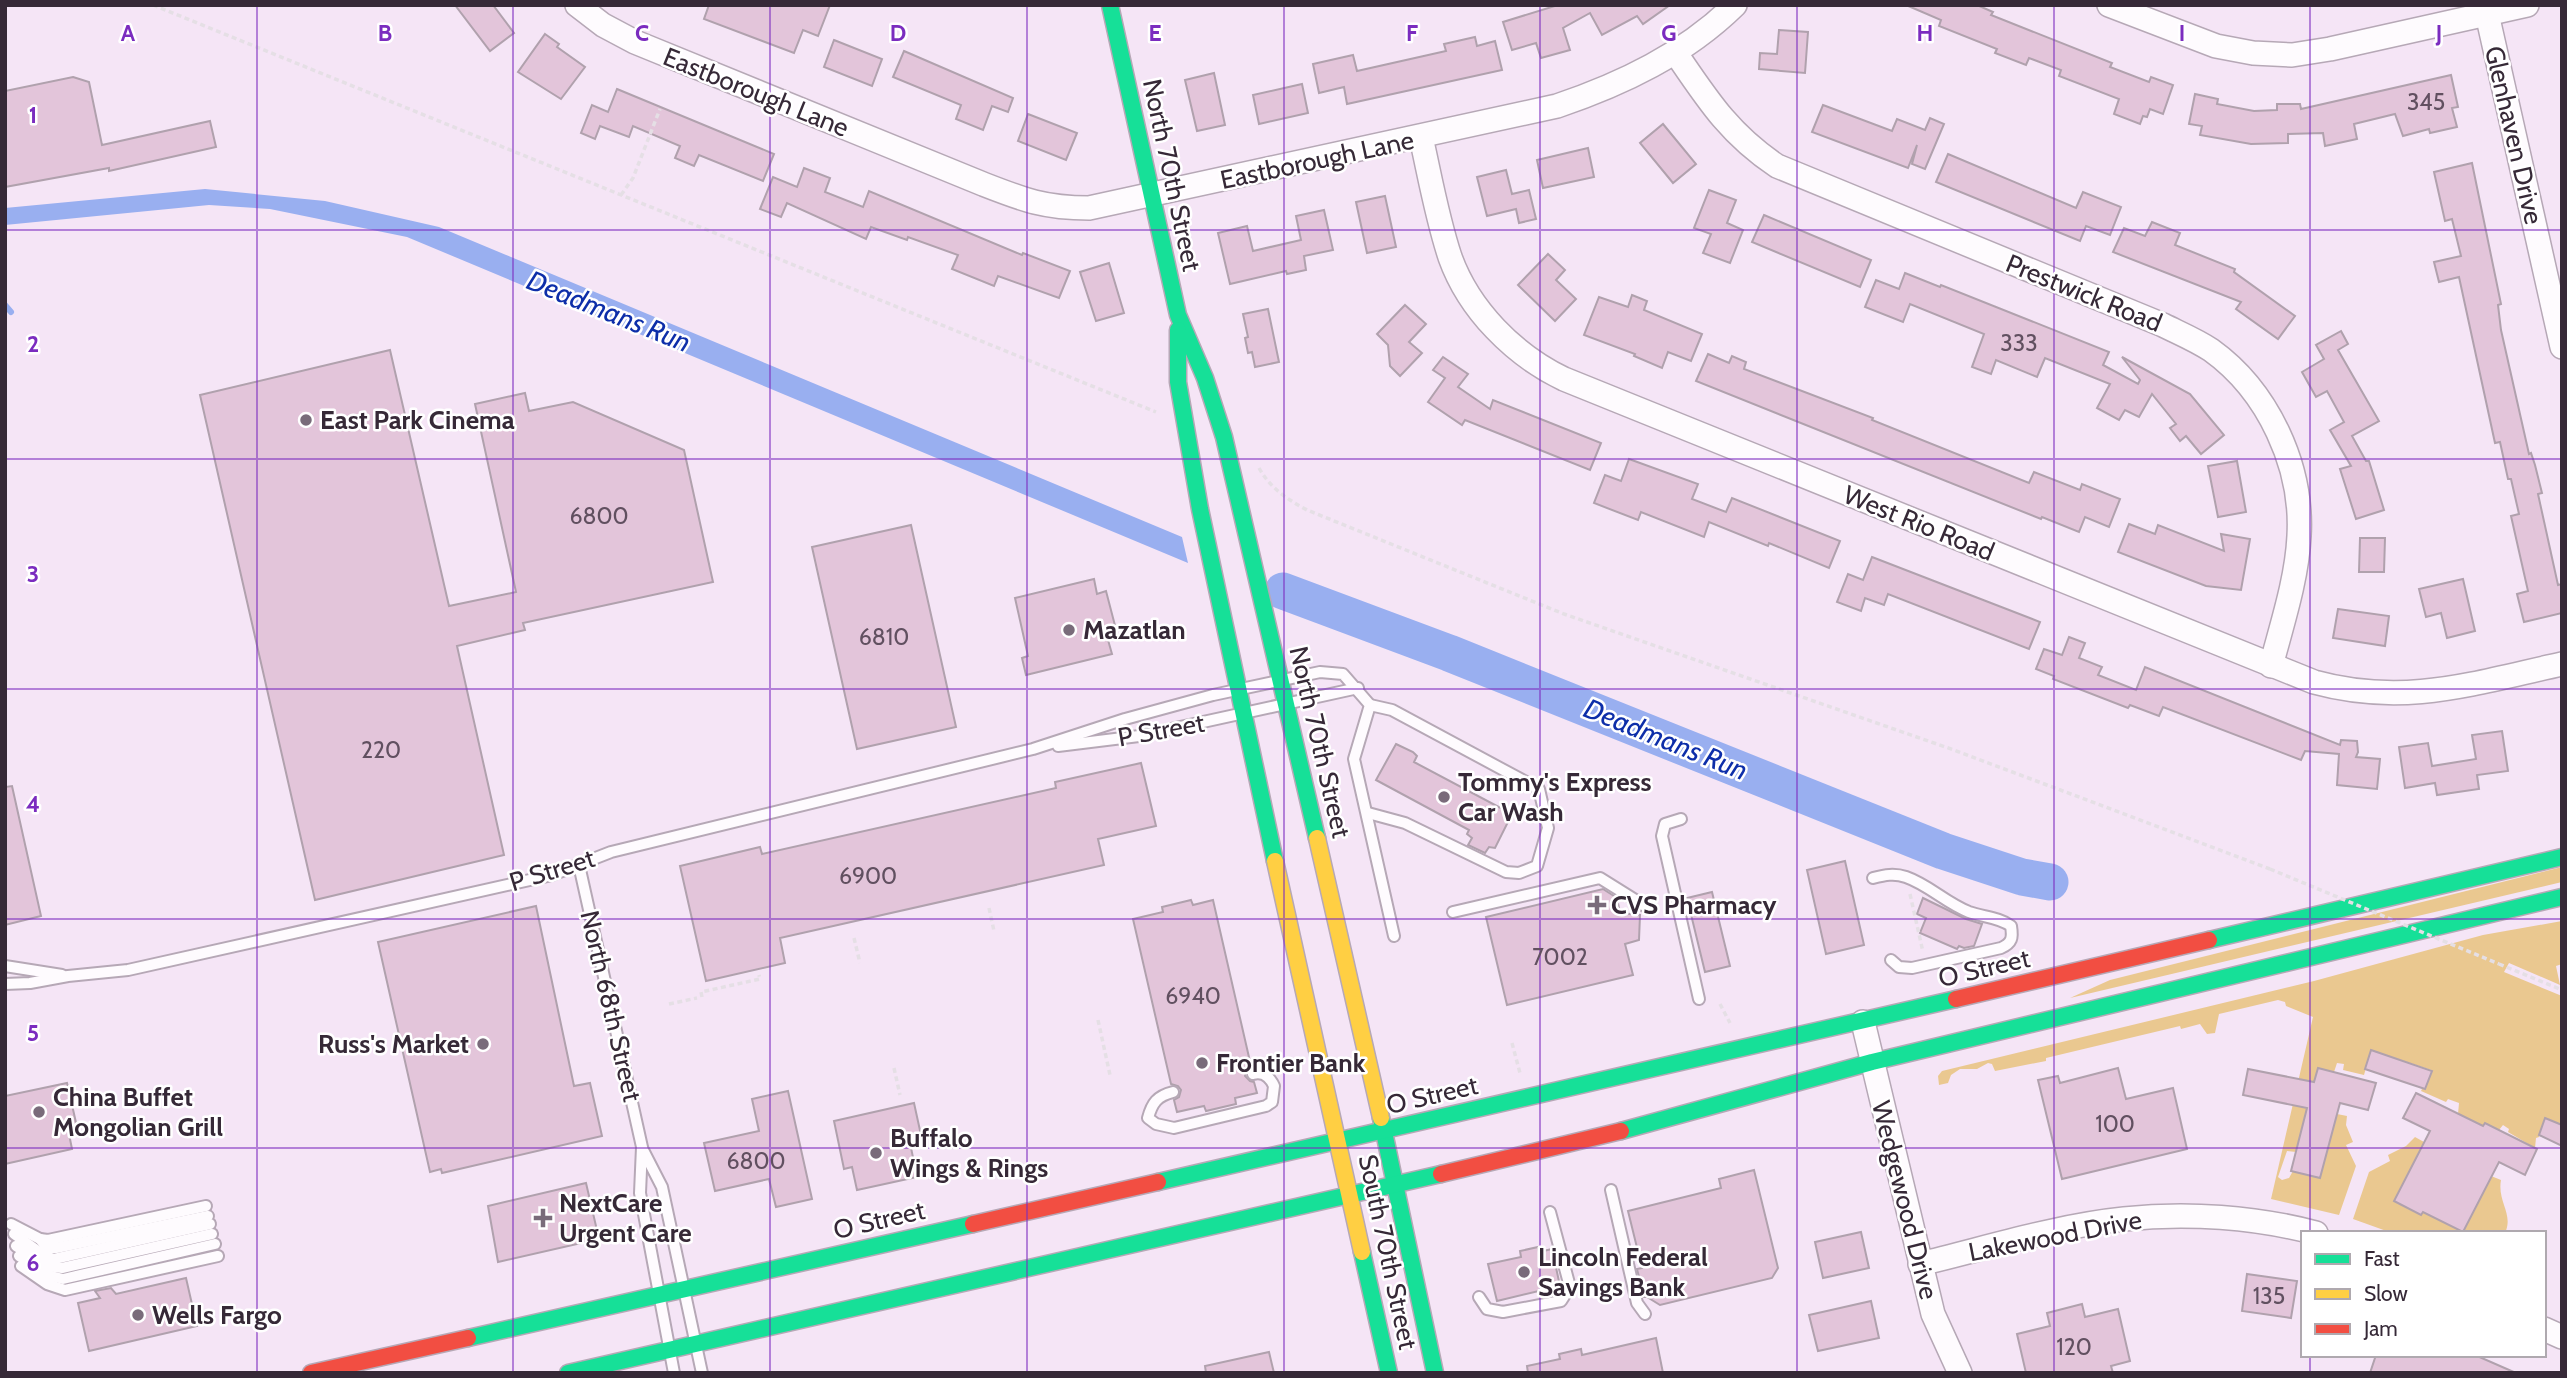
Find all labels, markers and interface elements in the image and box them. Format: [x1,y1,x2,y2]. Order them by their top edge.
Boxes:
text: A [121,19,136,47]
text: B [378,19,392,47]
text: C [635,19,649,47]
text: D [890,19,906,47]
text: E [1148,19,1162,47]
text: F [1406,19,1418,47]
text: G [1661,19,1677,47]
text: H [1917,19,1933,47]
text: I [2179,19,2185,47]
text: J [2435,19,2442,47]
street label: Eastborough Lane [659,40,853,144]
street label: Glenhaven Drive [2478,43,2550,227]
street label: North 70th Street [1136,76,1208,274]
house number: 345 [2407,88,2445,116]
text: 1 [29,101,37,129]
street label: Eastborough Lane [1217,124,1417,196]
street label: Prestwick Road [2001,247,2167,339]
water label: Deadmans Run [522,263,696,359]
house number: 333 [2000,329,2038,357]
text: 2 [27,330,39,358]
place label: East Park Cinema [320,404,515,436]
marker: East Park Cinema [298,412,314,428]
street label: West Rio Road [1839,478,1999,568]
house number: 6800 [569,502,629,530]
text: 3 [27,560,39,588]
place label: Mazatlan [1083,614,1186,646]
marker: Mazatlan [1061,622,1077,638]
house number: 6810 [859,623,909,651]
street label: North 70th Street [1282,643,1358,841]
water label: Deadmans Run [1579,691,1753,787]
street label: P Street [1115,707,1207,753]
house number: 220 [361,736,401,764]
place label: Tommy's Express Car Wash [1458,766,1652,828]
marker: Tommy's Express Car Wash [1436,789,1452,805]
text: 4 [26,790,40,818]
street label: P Street [505,842,599,898]
house number: 6900 [839,862,897,890]
place label: CVS Pharmacy [1611,889,1776,921]
marker: CVS Pharmacy [1589,897,1605,913]
street label: North 68th Street [573,907,649,1105]
street label: O Street [1935,942,2033,994]
house number: 7002 [1532,943,1588,971]
house number: 6940 [1165,982,1221,1010]
text: 5 [27,1019,39,1047]
place label: Russ's Market [318,1028,469,1060]
marker: Russ's Market [475,1036,491,1052]
place label: Frontier Bank [1216,1047,1366,1079]
marker: Frontier Bank [1194,1055,1210,1071]
street label: O Street [1383,1069,1481,1121]
place label: China Buffet Mongolian Grill [53,1081,223,1143]
street label: Wedgewood Drive [1865,1097,1945,1303]
marker: China Buffet Mongolian Grill [31,1104,47,1120]
house number: 100 [2095,1110,2135,1138]
place label: Buffalo Wings & Rings [890,1122,1048,1184]
marker: Buffalo Wings & Rings [868,1145,884,1161]
house number: 6800 [726,1147,786,1175]
street label: South 70th Street [1352,1152,1424,1353]
place label: NextCare Urgent Care [559,1187,692,1249]
street label: O Street [830,1194,928,1246]
street label: Lakewood Drive [1966,1204,2144,1268]
marker: NextCare Urgent Care [533,1208,553,1228]
legend [2301,1231,2546,1357]
place label: Lincoln Federal Savings Bank [1538,1241,1708,1303]
text: Fast [2364,1246,2400,1271]
text: 6 [27,1249,39,1277]
marker: Lincoln Federal Savings Bank [1516,1264,1532,1280]
text: Slow [2364,1281,2408,1306]
house number: 135 [2253,1282,2285,1310]
place label: Wells Fargo [152,1299,282,1331]
marker: Wells Fargo [130,1307,146,1323]
text: Jam [2363,1316,2398,1341]
house number: 120 [2056,1333,2092,1361]

